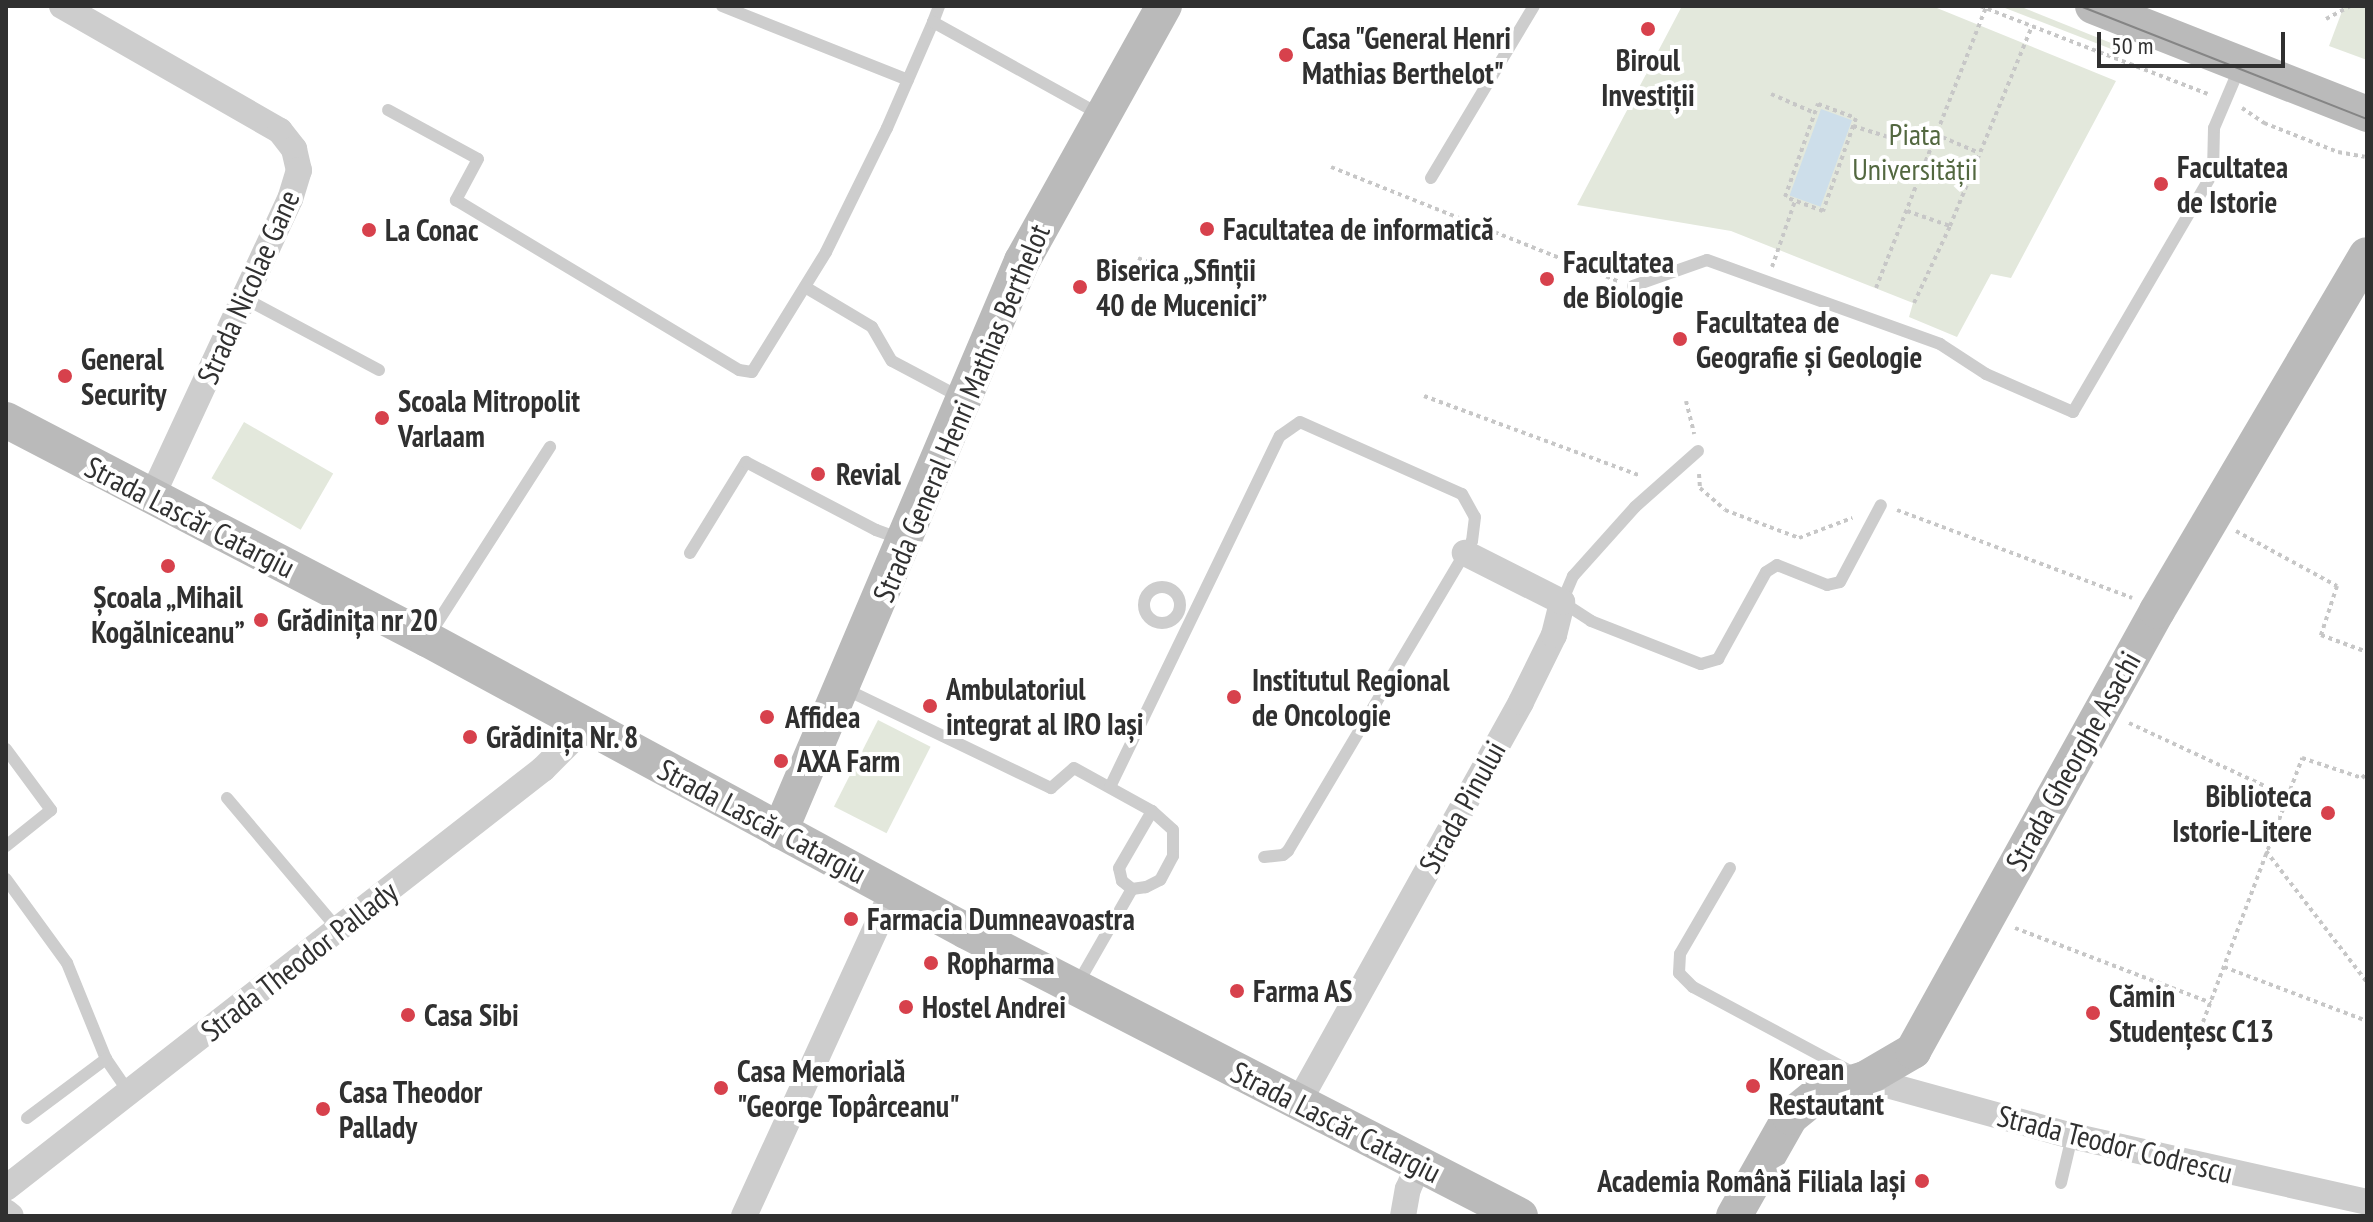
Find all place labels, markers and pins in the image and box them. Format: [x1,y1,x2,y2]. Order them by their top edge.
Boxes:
place label: Casa "General Henri Mathias Berthelot" [1302,20,1513,90]
marker: Biroul Investiții [1639,20,1657,38]
place label: Biroul Investiții [1601,42,1695,112]
marker: Casa "General Henri Mathias Berthelot" [1277,46,1295,64]
place label: Facultatea de Istorie [2177,149,2288,220]
marker: Facultatea de Istorie [2152,175,2170,193]
place label: Facultatea de informatică [1223,211,1494,247]
place label: La Conac [385,212,479,248]
marker: Facultatea de informatică [1198,220,1216,238]
marker: La Conac [360,221,378,239]
place label: Facultatea de Biologie [1563,244,1684,314]
place label: Biserica „Sfinții 40 de Mucenici” [1096,252,1267,322]
marker: Facultatea de Biologie [1538,270,1556,288]
marker: Biserica „Sfinții 40 de Mucenici” [1071,278,1089,296]
place label: Facultatea de Geografie și Geologie [1696,304,1923,374]
marker: Facultatea de Geografie și Geologie [1671,330,1689,348]
place label: General Security [81,341,167,412]
marker: General Security [56,367,74,385]
place label: Scoala Mitropolit Varlaam [398,383,580,454]
marker: Scoala Mitropolit Varlaam [373,409,391,427]
place label: Revial [836,456,901,492]
marker: Revial [807,463,829,485]
marker: Școala „Mihail Kogălniceanu” [159,557,177,575]
place label: Școala „Mihail Kogălniceanu” [91,579,245,650]
place label: Grădinița nr 20 [277,602,438,638]
marker: Grădinița nr 20 [252,611,270,629]
place label: Institutul Regional de Oncologie [1252,662,1450,732]
place label: Ambulatoriul integrat al IRO Iași [946,671,1144,742]
marker: Institutul Regional de Oncologie [1223,686,1245,708]
marker: Ambulatoriul integrat al IRO Iași [921,697,939,715]
place label: Affidea [785,699,860,735]
marker: Affidea [756,706,778,728]
place label: Grădinița Nr. 8 [486,719,640,755]
marker: Grădinița Nr. 8 [461,728,479,746]
place label: AXA Farm [797,743,901,779]
marker: AXA Farm [772,752,790,770]
place label: Biblioteca Istorie-Litere [2172,778,2312,848]
marker: Biblioteca Istorie-Litere [2319,804,2337,822]
place label: Farmacia Dumneavoastra [867,901,1135,937]
marker: Farmacia Dumneavoastra [842,910,860,928]
place label: Ropharma [947,945,1055,981]
marker: Ropharma [922,954,940,972]
place label: Farma AS [1253,973,1353,1009]
place label: Cămin Studențesc C13 [2109,978,2275,1048]
marker: Farma AS [1228,982,1246,1000]
place label: Hostel Andrei [922,989,1067,1025]
place label: Casa Sibi [424,997,519,1033]
marker: Hostel Andrei [897,998,915,1016]
marker: Cămin Studențesc C13 [2084,1004,2102,1022]
marker: Casa Sibi [399,1006,417,1024]
place label: Korean Restautant [1769,1051,1884,1122]
place label: Casa Memorială "George Topârceanu" [737,1053,961,1124]
place label: Casa Theodor Pallady [339,1074,483,1144]
marker: Korean Restautant [1744,1077,1762,1095]
marker: Casa Memorială "George Topârceanu" [712,1079,730,1097]
marker: Casa Theodor Pallady [314,1100,332,1118]
place label: Academia Română Filiala Iași [1597,1163,1906,1199]
marker: Academia Română Filiala Iași [1913,1172,1931,1190]

